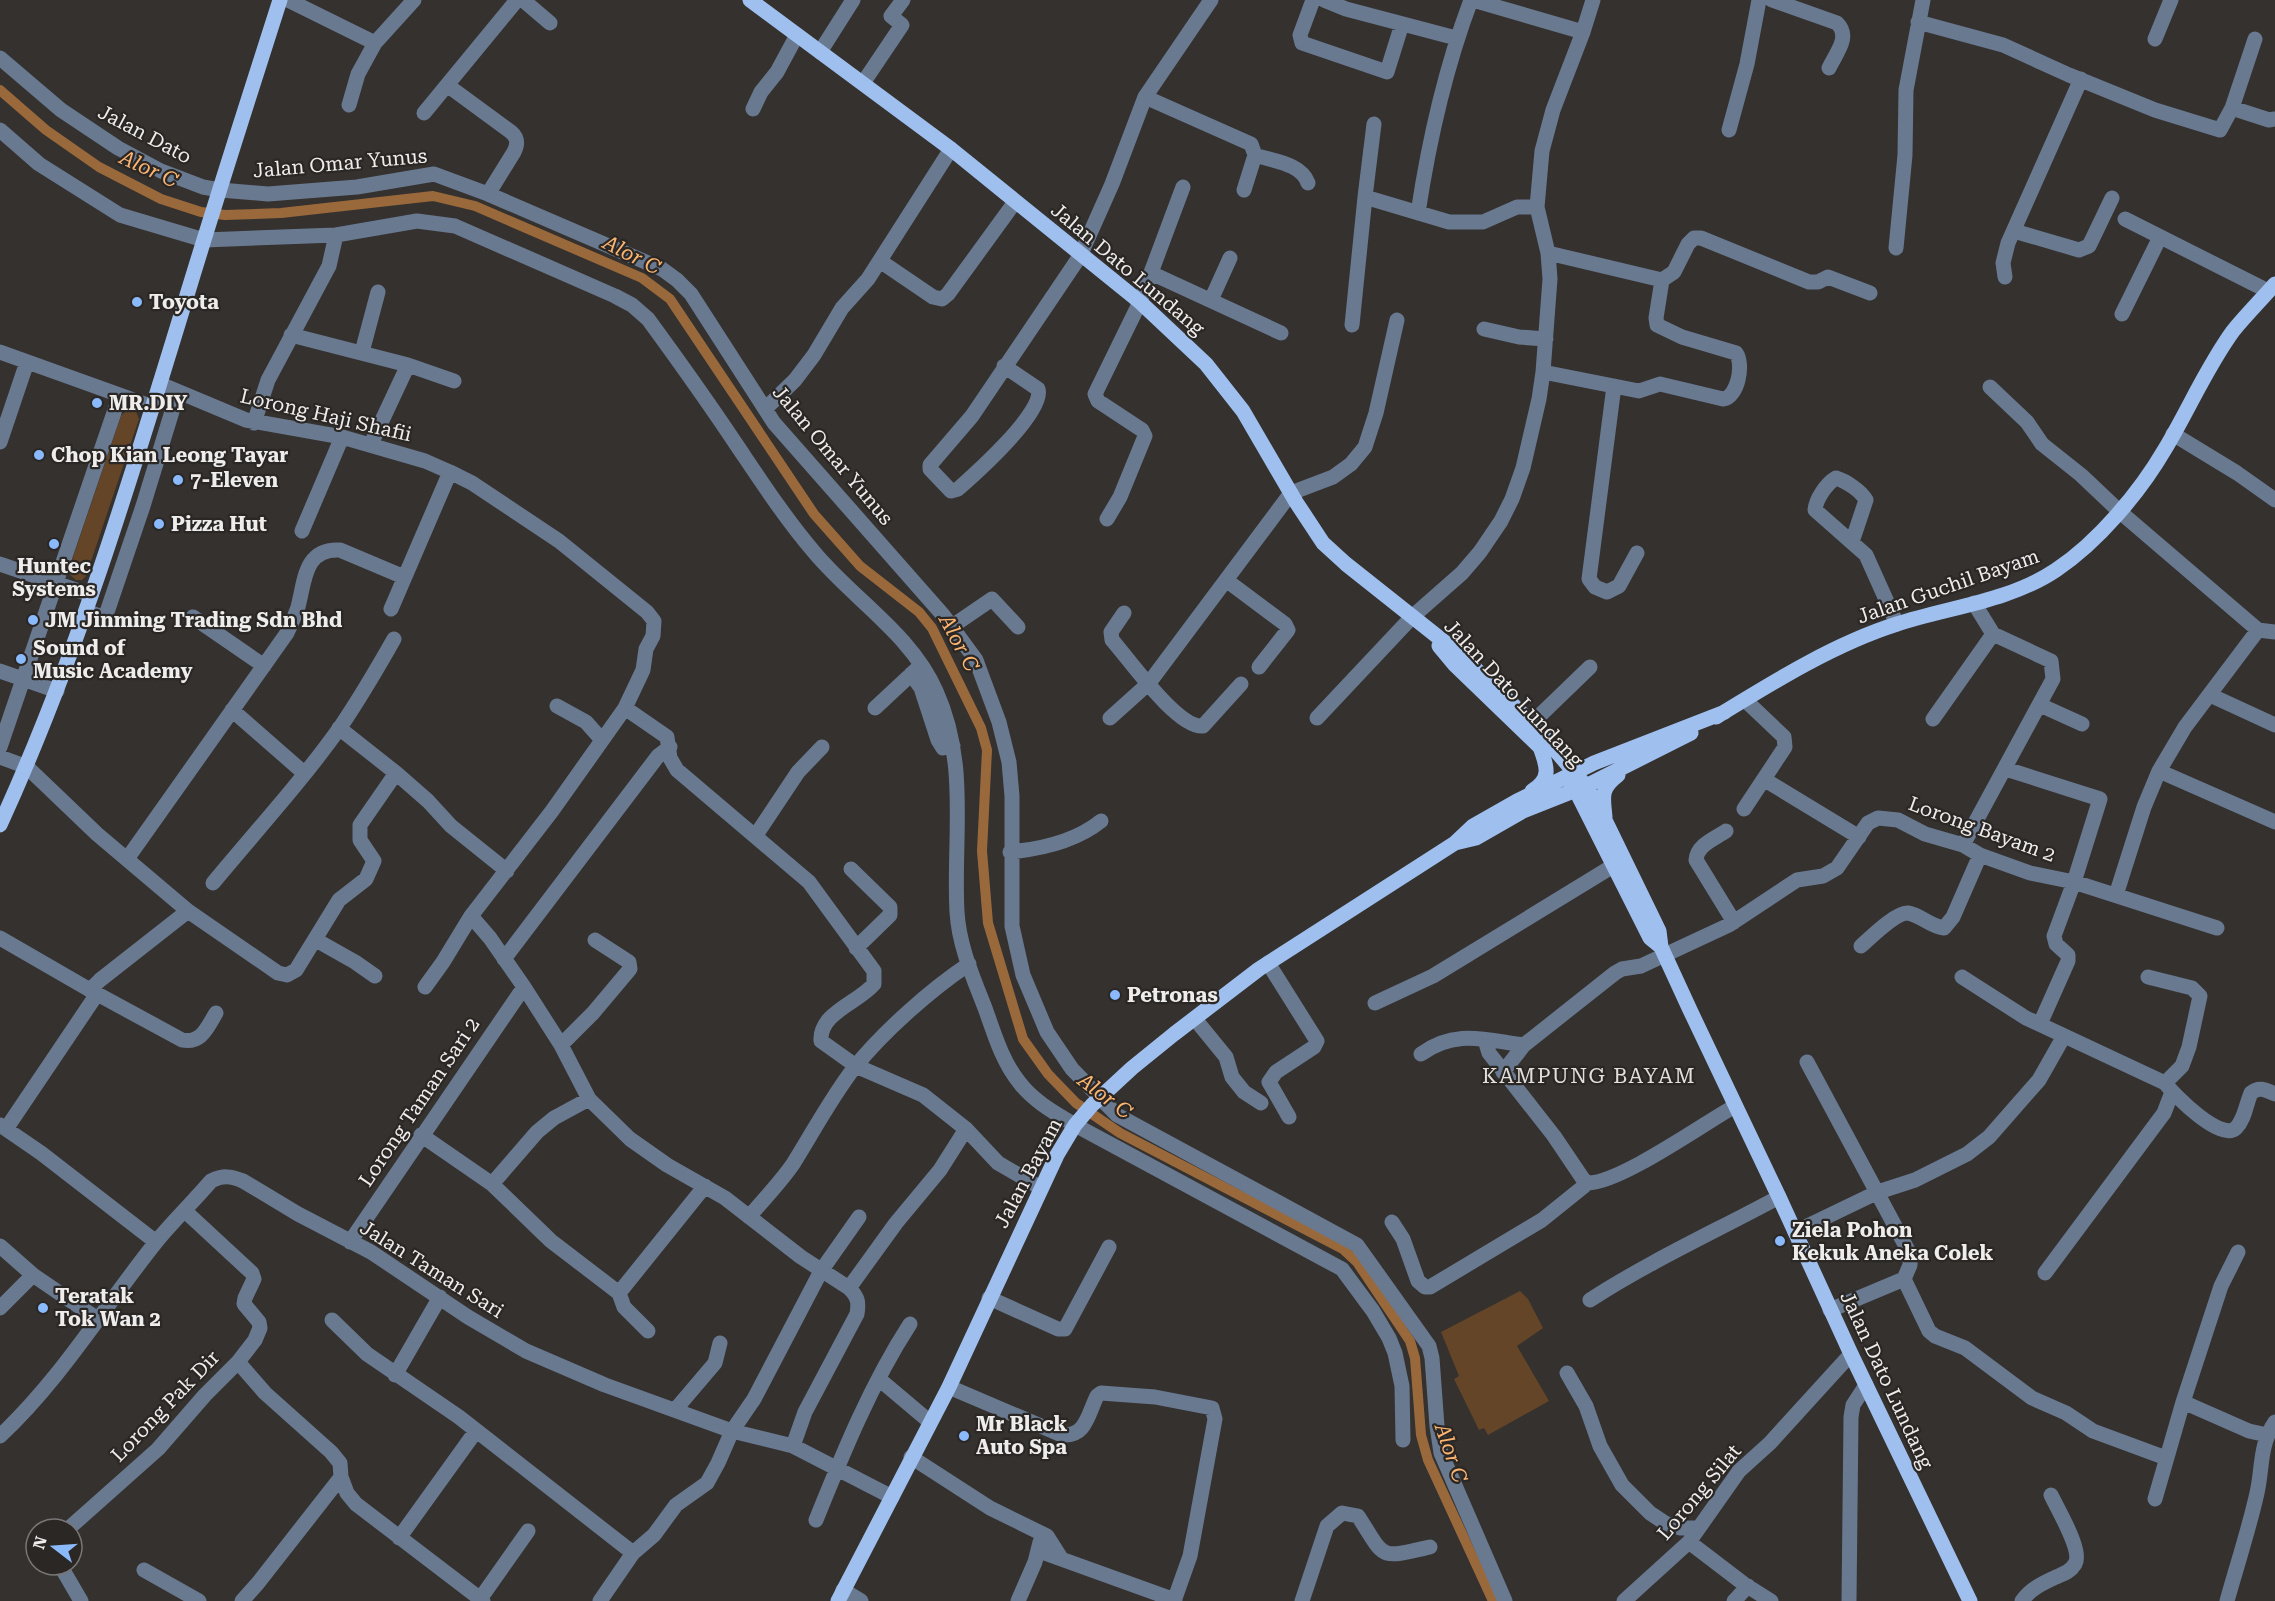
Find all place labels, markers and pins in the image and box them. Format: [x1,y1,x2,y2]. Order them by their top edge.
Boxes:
place label: Toyota [149,290,219,314]
marker: Toyota [130,295,144,309]
place label: MR.DIY [109,391,187,415]
marker: MR.DIY [90,396,104,410]
place label: Chop Kian Leong Tayar [51,443,288,467]
marker: Chop Kian Leong Tayar [32,448,46,462]
place label: 7-Eleven [190,468,279,492]
marker: 7-Eleven [171,473,185,487]
place label: Pizza Hut [171,512,267,536]
marker: Pizza Hut [152,517,166,531]
marker: Huntec Systems [47,537,61,551]
place label: Huntec Systems [12,554,96,601]
place label: JM Jinming Trading Sdn Bhd [45,608,343,632]
marker: JM Jinming Trading Sdn Bhd [26,613,40,627]
place label: Sound of Music Academy [33,636,193,683]
marker: Sound of Music Academy [14,652,28,666]
place label: Petronas [1127,983,1218,1007]
marker: Petronas [1108,988,1122,1002]
place label: Ziela Pohon Kekuk Aneka Colek [1792,1218,1993,1265]
marker: Ziela Pohon Kekuk Aneka Colek [1773,1234,1787,1248]
place label: Teratak Tok Wan 2 [55,1284,161,1331]
marker: Teratak Tok Wan 2 [36,1301,50,1315]
place label: Mr Black Auto Spa [976,1412,1068,1459]
marker: Mr Black Auto Spa [957,1429,971,1443]

